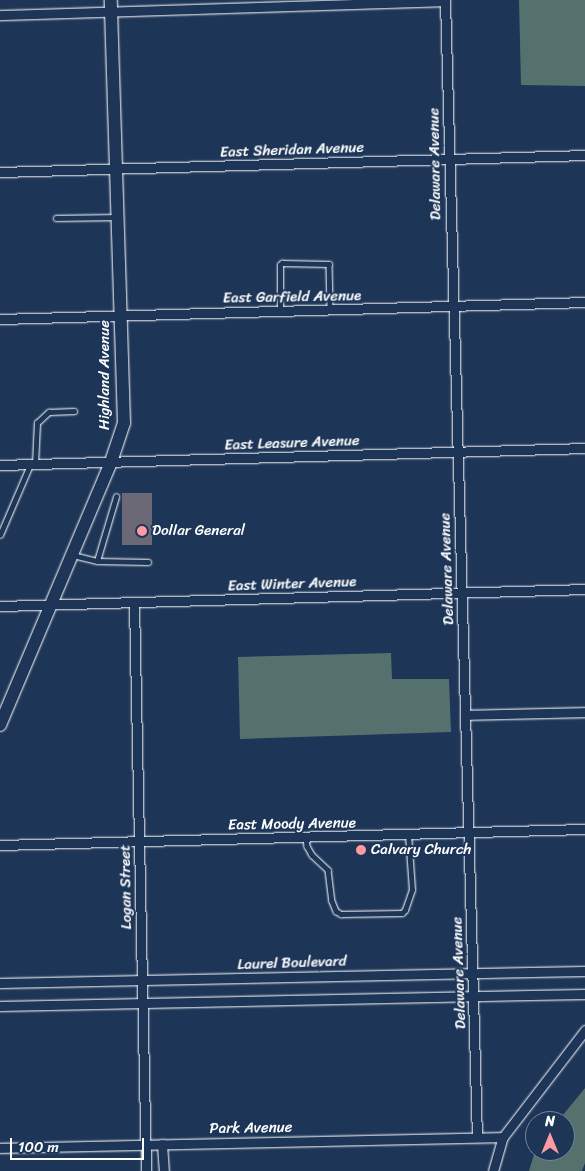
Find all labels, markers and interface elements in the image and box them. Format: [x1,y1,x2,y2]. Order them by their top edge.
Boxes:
street label: Delaware Avenue [425,108,445,220]
street label: East Sheridan Avenue [220,138,364,162]
street label: East Garfield Avenue [222,287,362,307]
street label: Highland Avenue [96,320,114,430]
street label: East Leasure Avenue [224,432,360,454]
street label: Delaware Avenue [436,513,458,625]
place label: Dollar General [152,522,246,540]
marker: Dollar General [136,525,148,537]
street label: East Winter Avenue [227,573,357,595]
street label: East Moody Avenue [228,814,356,834]
place label: Calvary Church [371,841,471,859]
street label: Logan Street [116,844,136,930]
marker: Calvary Church [355,844,367,856]
street label: Delaware Avenue [448,917,470,1029]
street label: Laurel Boulevard [237,952,347,974]
text: N [545,1109,555,1134]
north arrow [525,1111,575,1161]
street label: Park Avenue [210,1118,292,1138]
scale bar [12,1128,146,1160]
text: 100 m [18,1134,59,1160]

